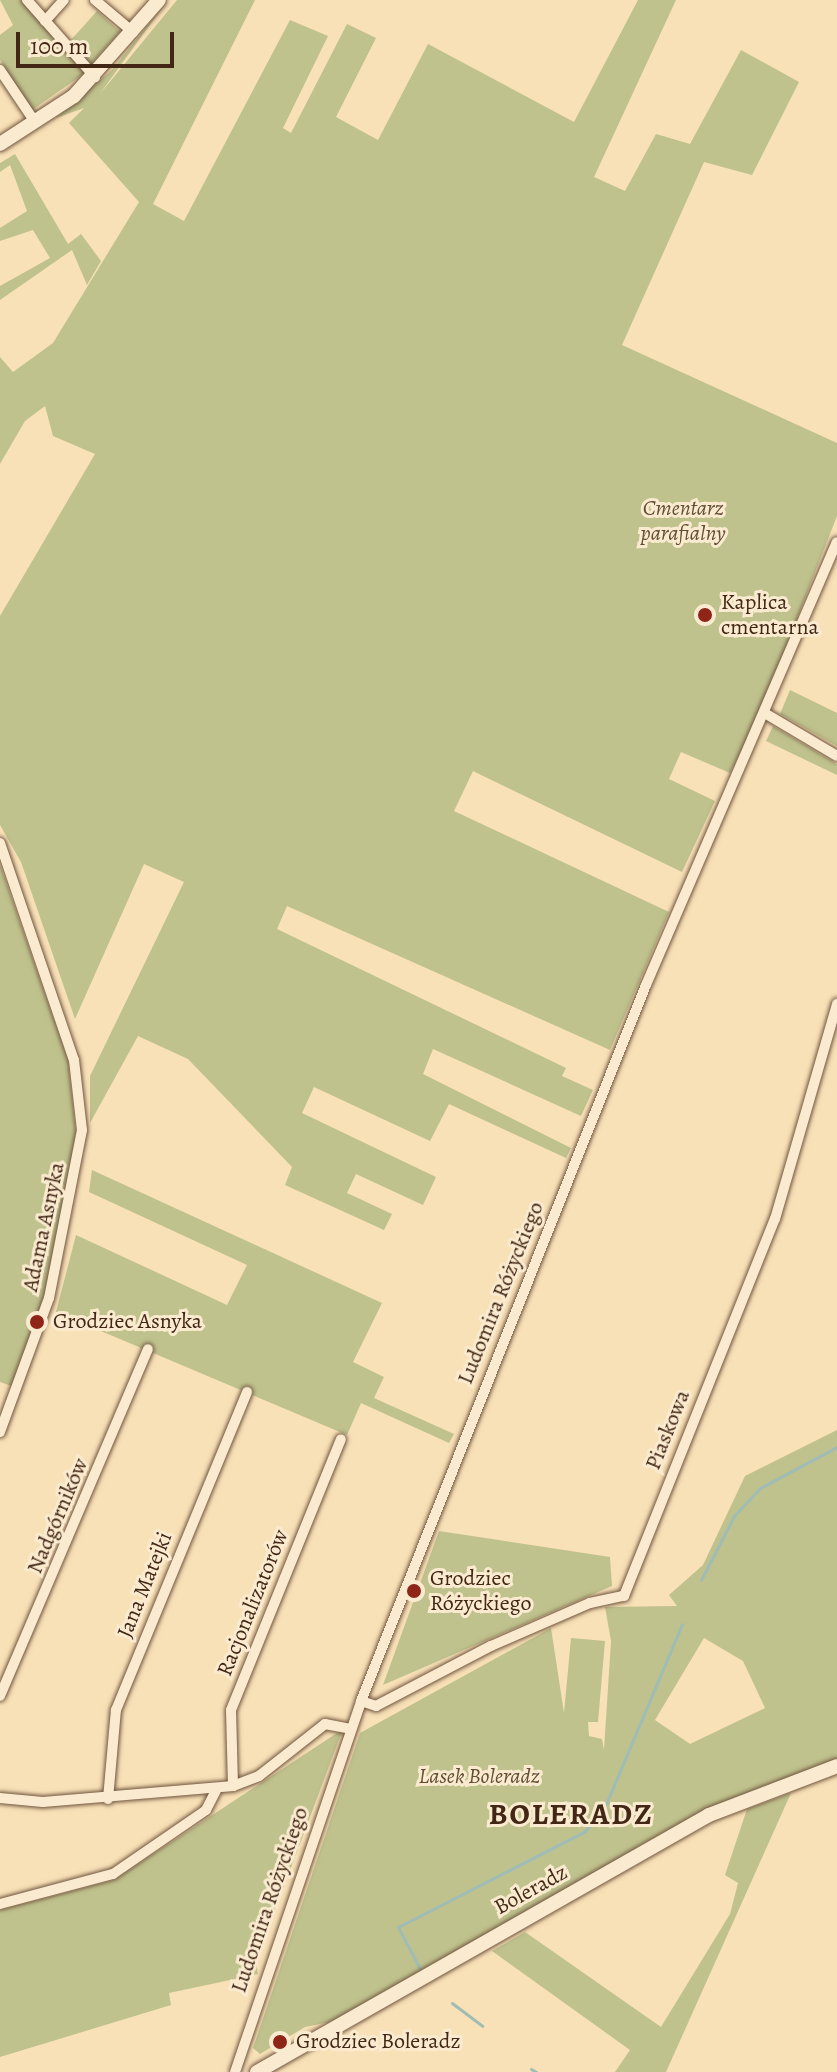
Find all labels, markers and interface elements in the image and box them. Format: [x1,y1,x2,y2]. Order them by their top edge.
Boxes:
scale bar [20,16,178,66]
text: 100 m [30,30,89,62]
park label: Cmentarz parafialny [640,495,726,546]
place label: Kaplica cmentarna [721,589,819,640]
marker: Kaplica cmentarna [696,606,714,624]
street label: Adama Asnyka [17,1160,71,1294]
street label: Ludomira Różyckiego [452,1198,550,1388]
place label: Grodziec Asnyka [53,1309,202,1335]
marker: Grodziec Asnyka [28,1313,46,1331]
street label: Piaskowa [640,1386,696,1474]
street label: Nadgórników [22,1454,94,1578]
street label: Racjonalizatorów [212,1526,294,1680]
street label: Jana Matejki [112,1528,178,1642]
place label: Grodziec Różyckiego [430,1565,531,1616]
marker: Grodziec Różyckiego [405,1582,423,1600]
park label: Lasek Boleradz [419,1764,539,1790]
district label: BOLERADZ [489,1796,653,1832]
street label: Ludomira Różyckiego [226,1804,314,1996]
street label: Boleradz [490,1859,572,1921]
place label: Grodziec Boleradz [296,2029,461,2055]
marker: Grodziec Boleradz [271,2033,289,2051]

